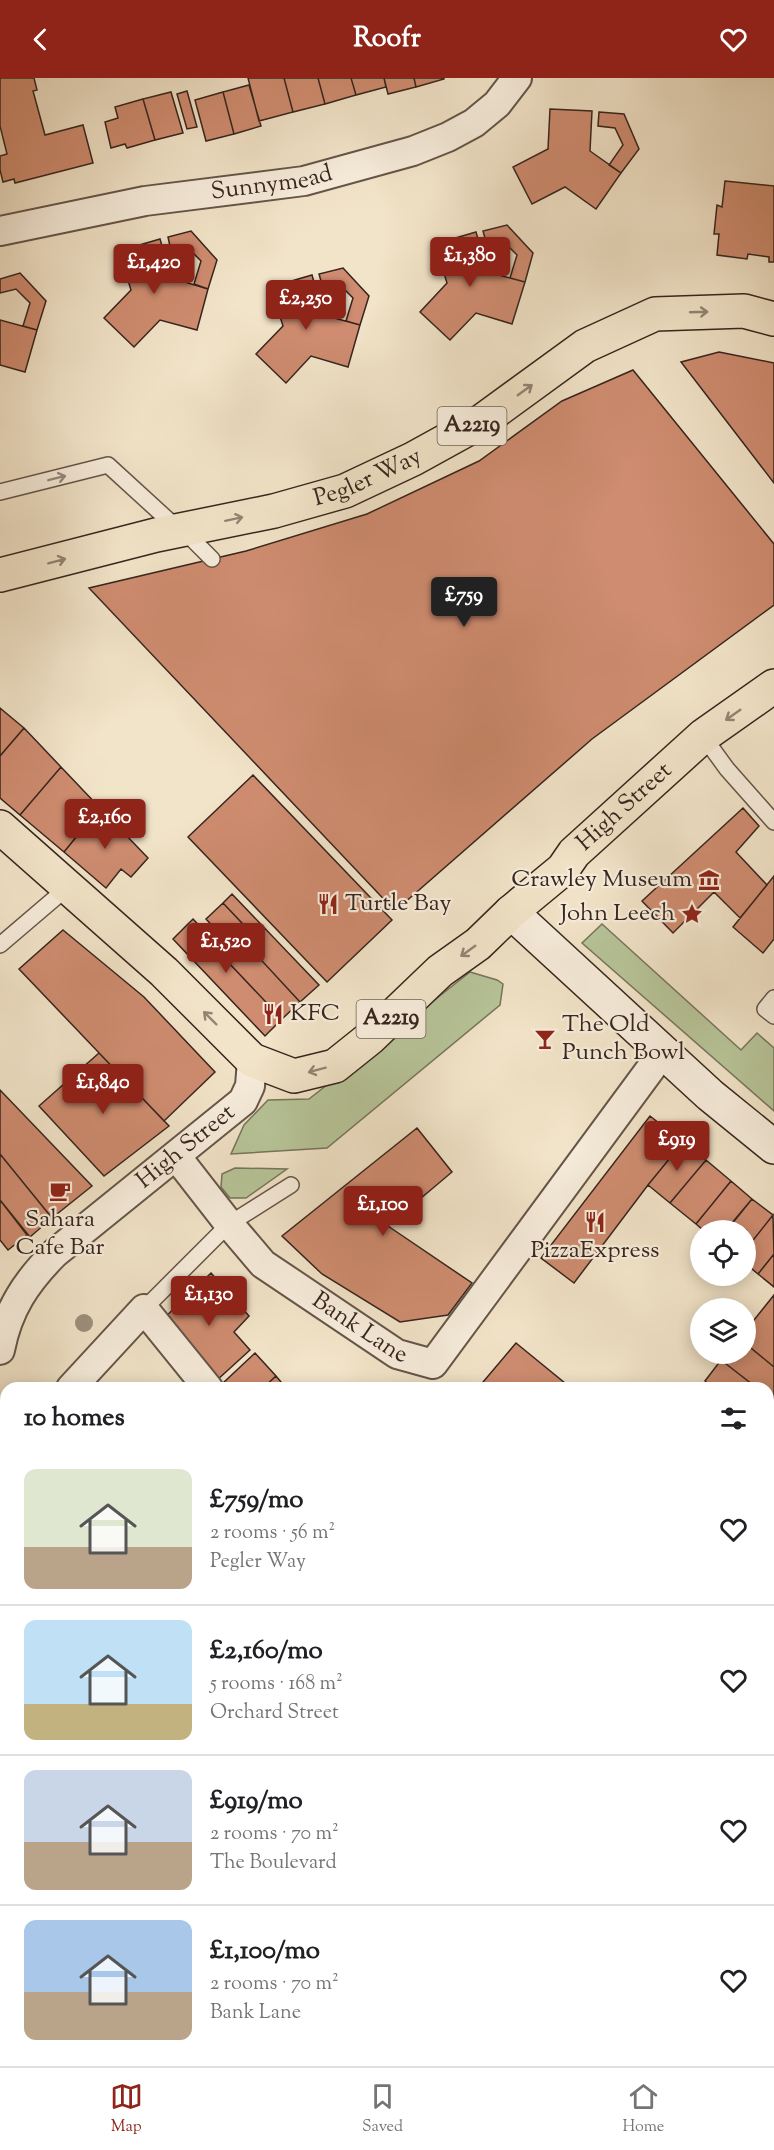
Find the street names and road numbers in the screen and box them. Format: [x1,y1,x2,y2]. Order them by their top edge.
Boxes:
street label: Sunnymead [209,157,337,210]
road number: A2219 [438,407,506,445]
street label: Pegler Way [310,440,428,516]
street label: High Street [569,755,680,860]
road number: A2219 [356,1000,426,1038]
street label: High Street [129,1096,243,1198]
street label: Bank Lane [305,1284,411,1373]

